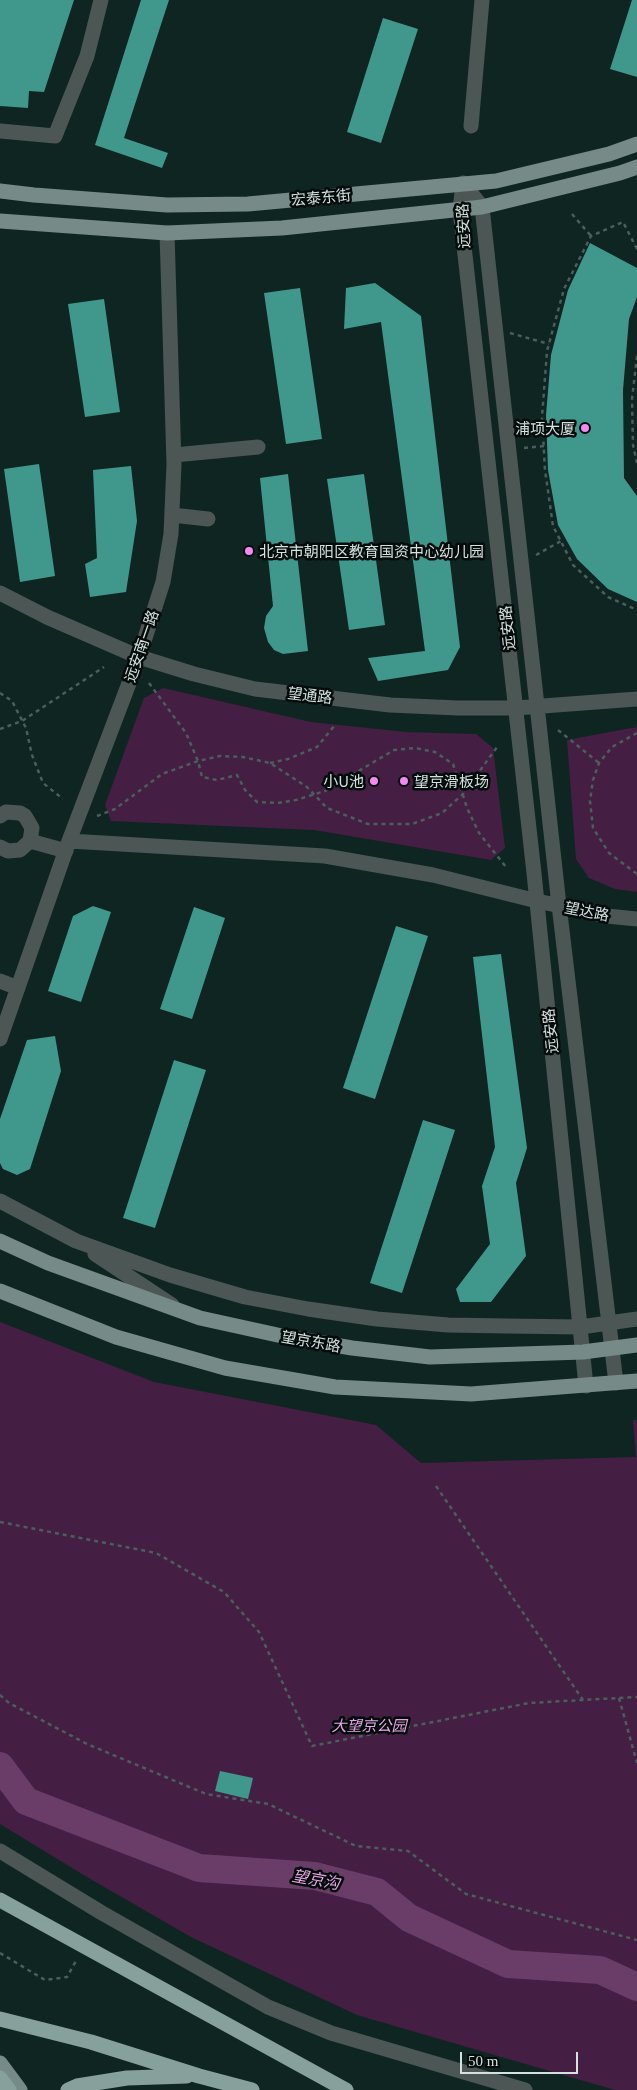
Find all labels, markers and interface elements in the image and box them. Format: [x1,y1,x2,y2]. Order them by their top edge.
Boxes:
street label: 宏泰东街 [290,185,352,209]
street label: 远安路 [453,203,473,249]
place label: 浦项大厦 [515,419,575,437]
marker: 浦项大厦 [579,422,591,434]
place label: 北京市朝阳区教育国资中心幼儿园 [259,542,484,560]
marker: 北京市朝阳区教育国资中心幼儿园 [243,545,255,557]
street label: 远安路 [496,605,518,651]
street label: 远安南一路 [120,608,162,684]
street label: 望通路 [287,683,333,707]
place label: 小U池 [323,772,364,790]
place label: 望京滑板场 [414,772,489,790]
marker: 小U池 [368,775,380,787]
marker: 望京滑板场 [398,775,410,787]
street label: 望达路 [563,898,611,924]
street label: 远安路 [539,1008,561,1054]
street label: 望京东路 [280,1327,342,1355]
park label: 大望京公园 [332,1716,406,1734]
water label: 望京沟 [291,1865,341,1893]
scale bar [462,2042,580,2074]
text: 50 m [468,2053,498,2069]

